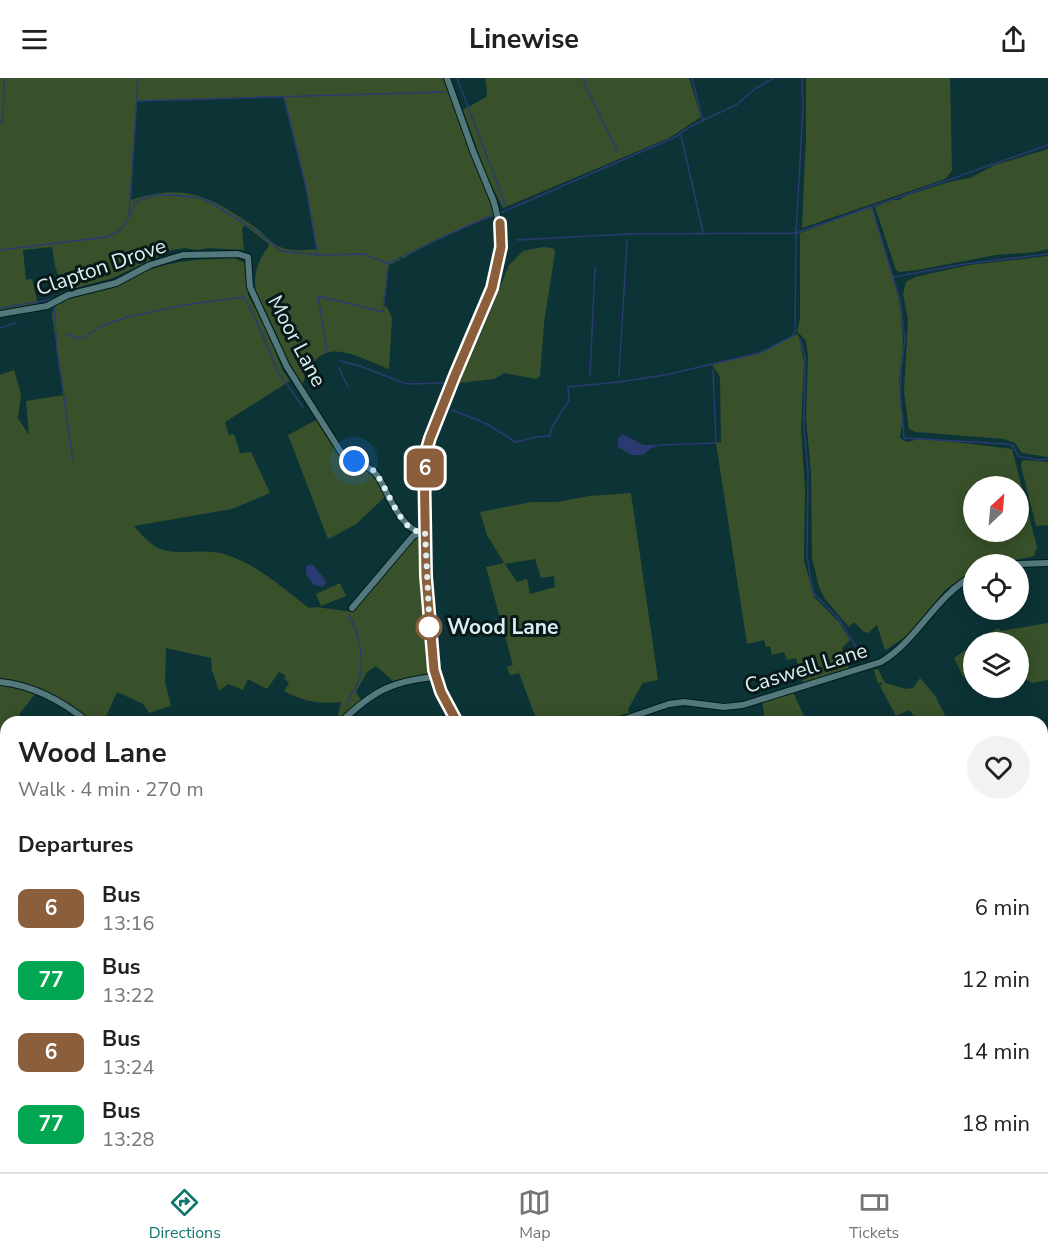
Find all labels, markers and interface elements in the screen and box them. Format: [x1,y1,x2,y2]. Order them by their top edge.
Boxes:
text: Linewise [469,21,579,58]
icon: menu [18,23,51,56]
icon: share [997,23,1030,56]
street label: Clapton Drove [32,232,170,302]
street label: Moor Lane [261,290,333,392]
your location [339,446,369,476]
line badge: 6 [406,448,444,488]
text: 6 [419,454,431,482]
north arrow [963,476,1029,542]
map controls [963,476,1029,698]
button: locate [963,554,1029,620]
place label: Wood Lane [447,613,558,641]
marker: Wood Lane [416,614,442,640]
button: layers [963,632,1029,698]
street label: Caswell Lane [741,636,871,700]
text: Wood Lane [18,734,167,772]
button: heart [967,736,1030,799]
text: Walk · 4 min · 270 m [18,776,204,803]
text: Departures [18,830,133,860]
text: Bus [102,880,141,910]
text: 6 min [975,893,1030,923]
text: 6 [45,894,57,922]
text: 13:16 [102,910,155,937]
text: Bus [102,952,141,982]
text: 12 min [962,965,1030,995]
text: 77 [38,966,64,994]
text: 13:22 [102,982,155,1009]
text: Bus [102,1024,141,1054]
text: 14 min [962,1037,1030,1067]
text: 6 [45,1038,57,1066]
text: 13:24 [102,1054,155,1081]
text: Bus [102,1096,141,1126]
text: 18 min [962,1109,1030,1139]
text: 77 [38,1110,64,1138]
text: 13:28 [102,1126,155,1153]
tab: Directions [149,1186,221,1244]
tab: Map [518,1186,551,1244]
tab: Tickets [849,1186,899,1244]

